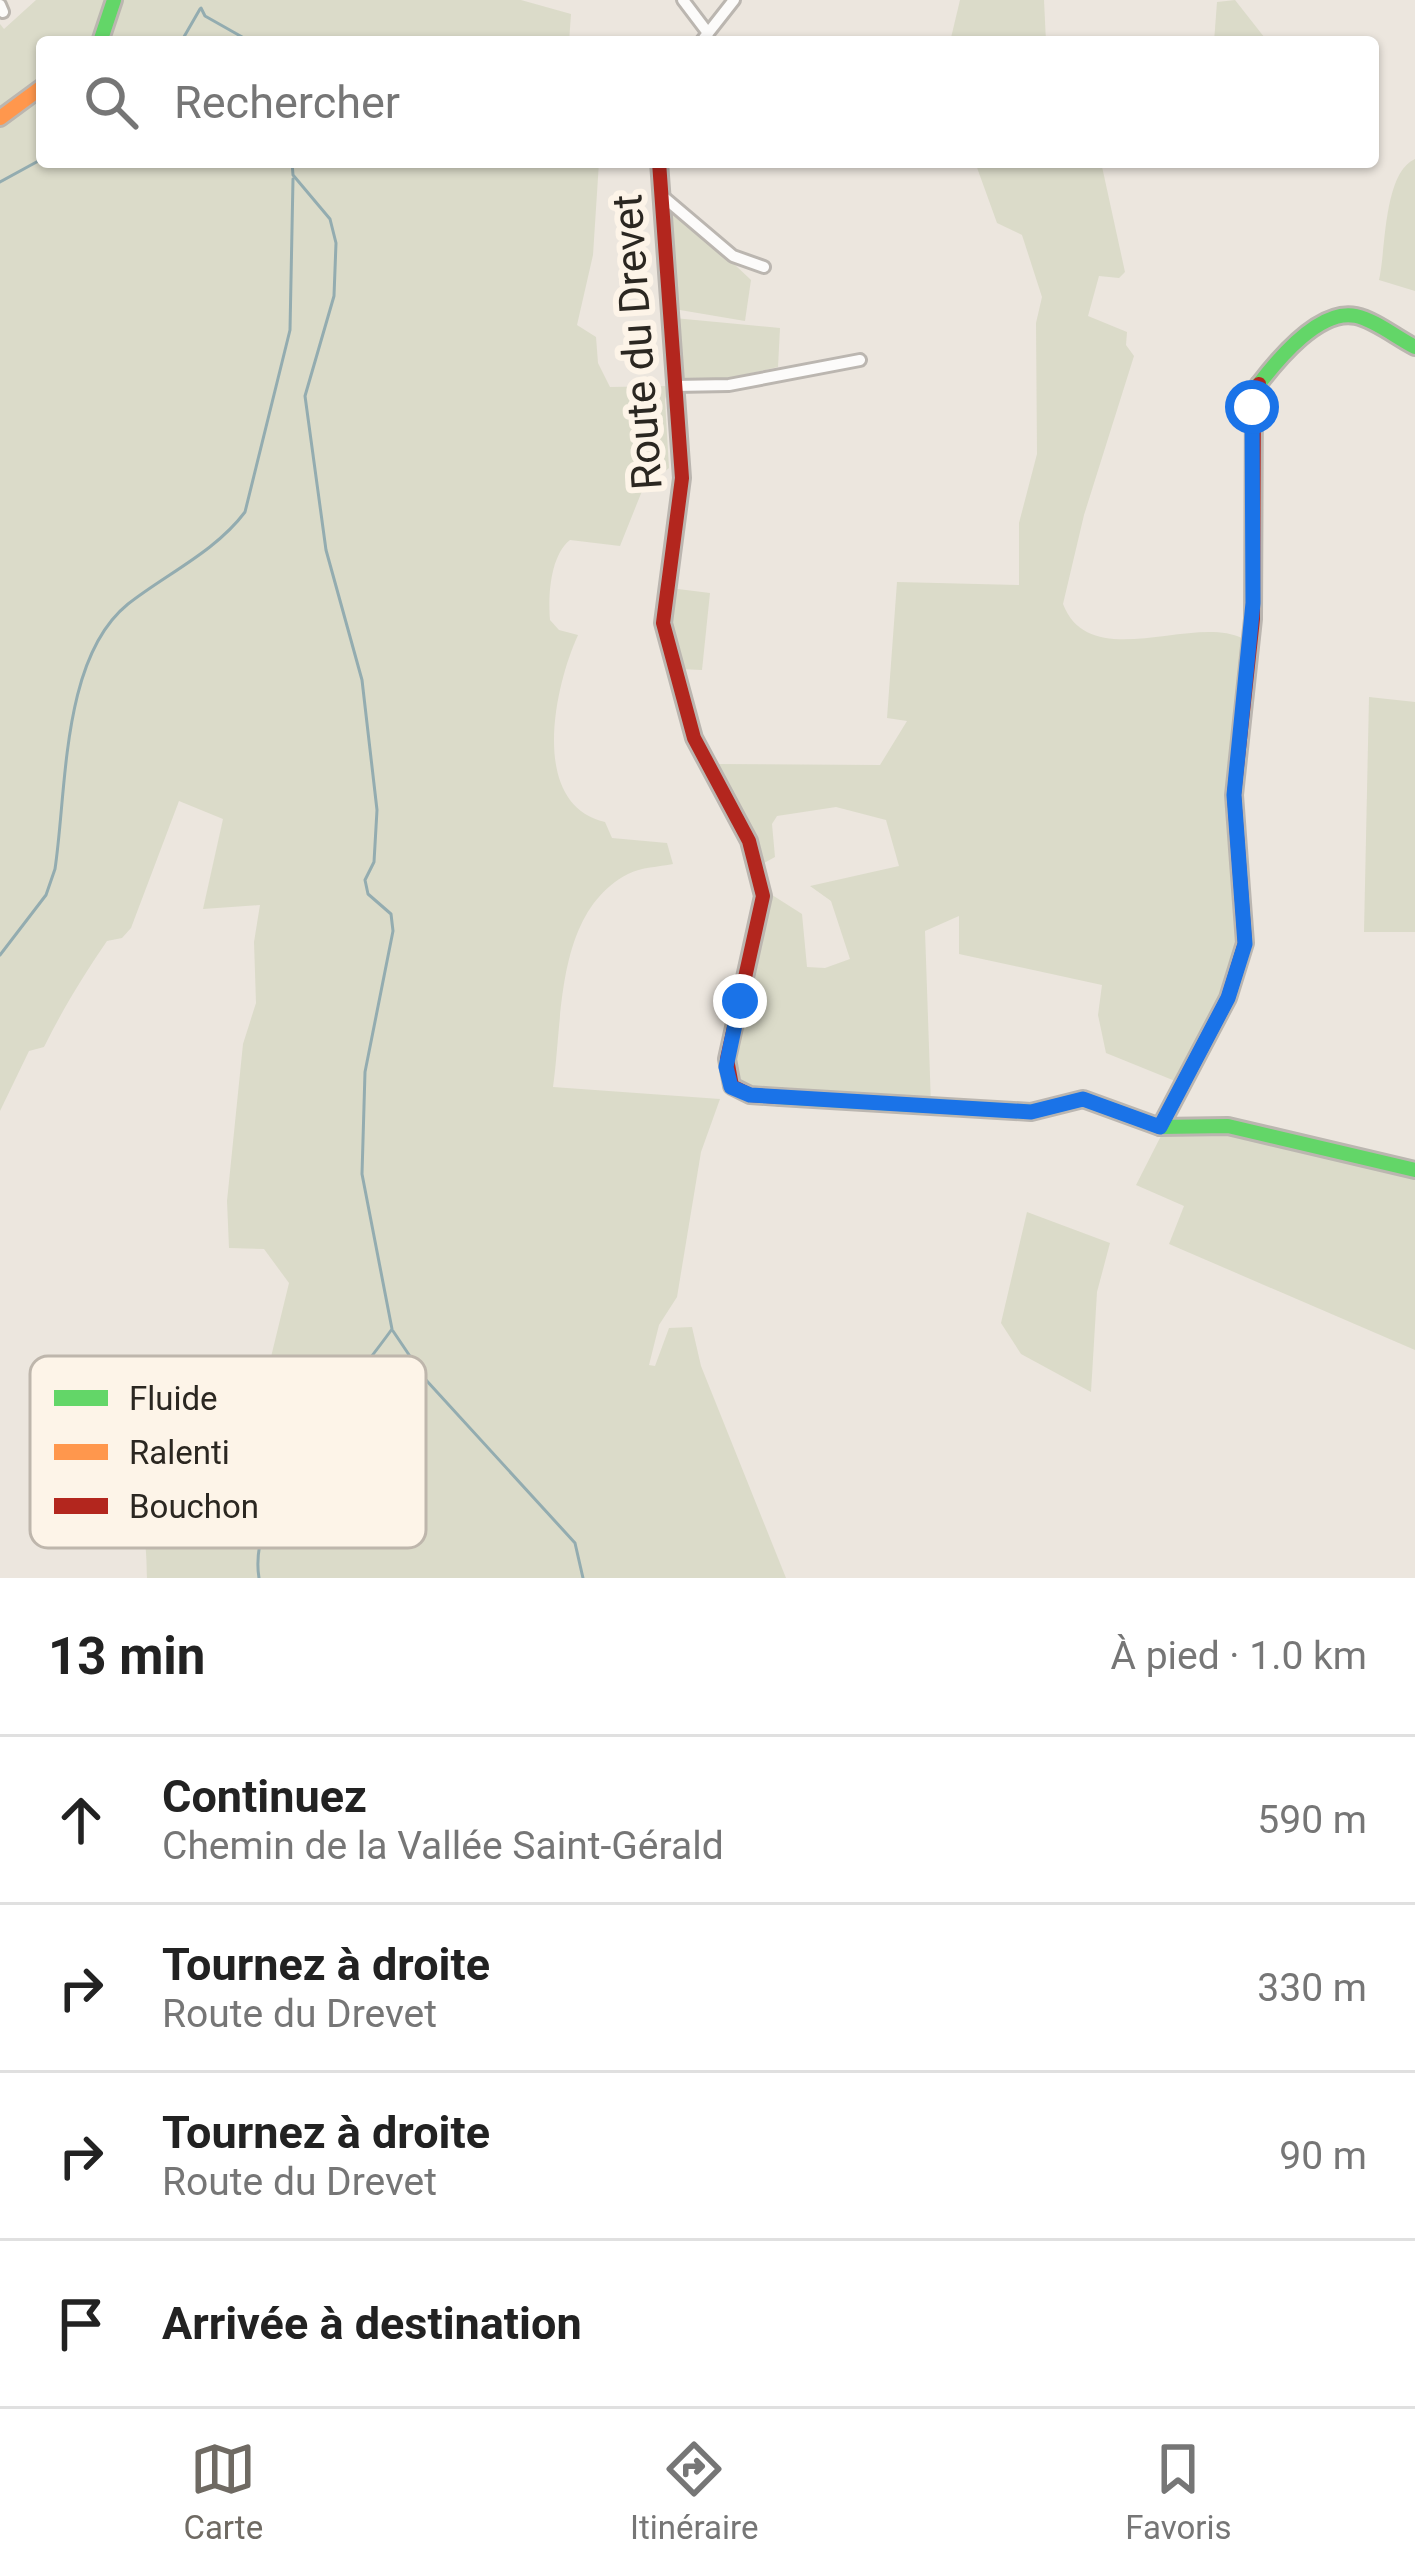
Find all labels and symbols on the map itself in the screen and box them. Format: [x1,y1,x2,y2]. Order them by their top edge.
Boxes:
street label: Route du Drevet [602,193,672,491]
route start [1225,380,1279,434]
route end [713,974,767,1028]
legend [30,1356,426,1548]
text: Fluide [129,1379,218,1418]
text: Ralenti [129,1433,230,1472]
text: Bouchon [129,1487,259,1526]

